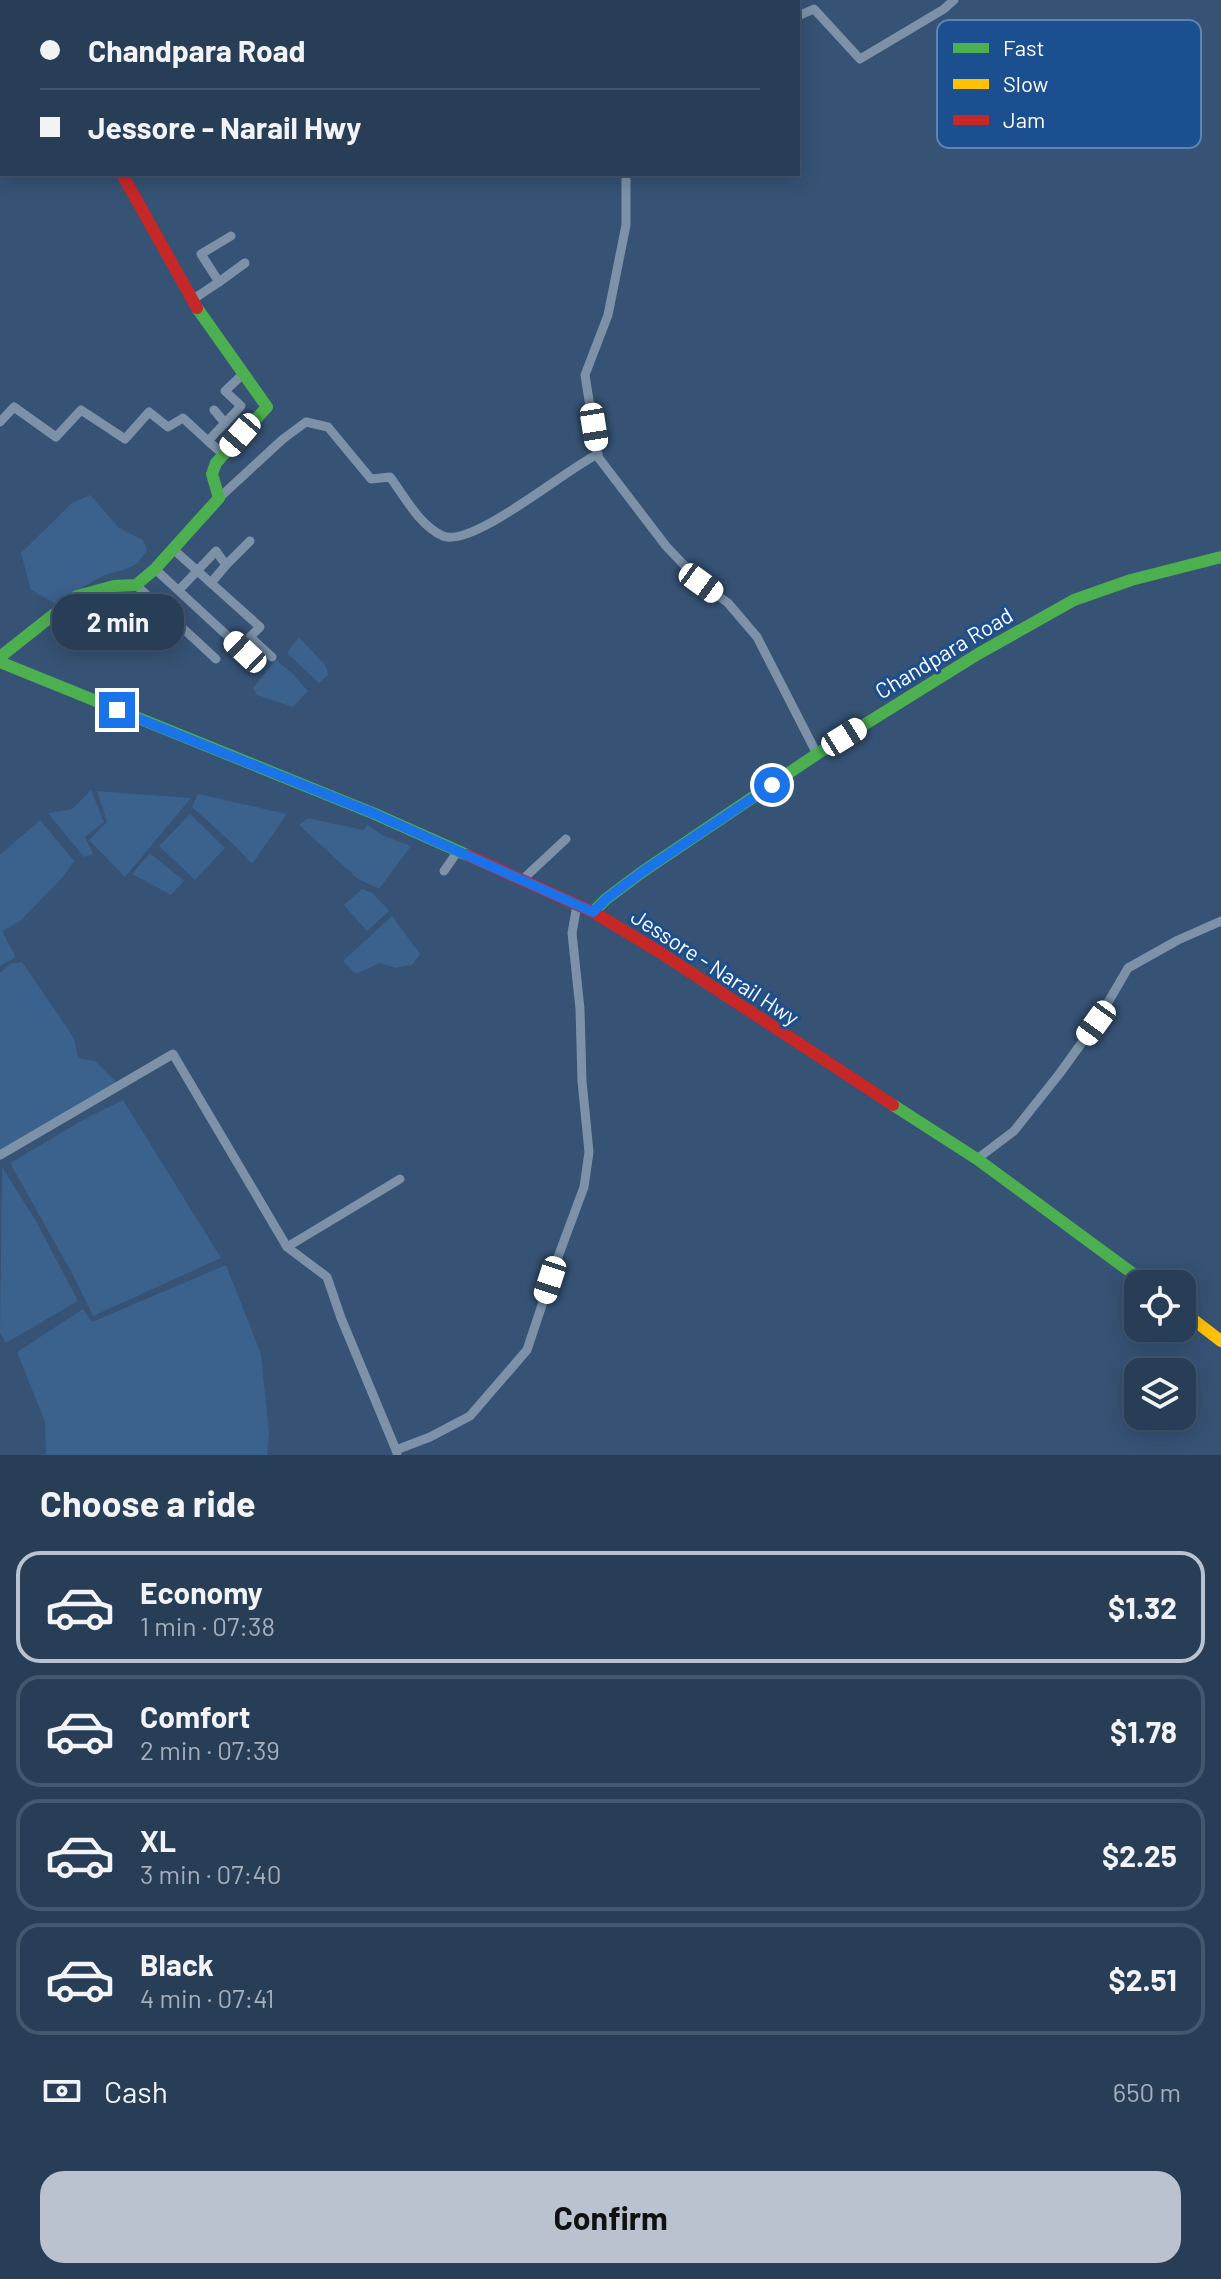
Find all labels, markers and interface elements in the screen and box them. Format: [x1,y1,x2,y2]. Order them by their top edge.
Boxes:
legend [937,20,1201,148]
text: Chandpara Road [88,32,306,68]
text: Fast [1003,34,1045,60]
text: Slow [1003,70,1048,96]
text: Jam [1003,106,1045,132]
text: Jessore - Narail Hwy [88,109,361,145]
car [578,401,610,453]
car [215,409,265,461]
car [675,559,727,607]
callout: 2 min [51,594,183,650]
street label: Chandpara Road [870,601,1017,703]
text: 2 min [87,606,149,637]
car [219,627,271,677]
route end [99,692,135,728]
car [817,714,871,760]
route start [754,767,790,803]
street label: Jessore - Narail Hwy [627,902,804,1030]
car [1072,997,1120,1049]
car [531,1253,569,1307]
map controls [1124,1270,1196,1430]
button: locate [1124,1270,1196,1342]
button: layers [1124,1358,1196,1430]
text: Choose a ride [40,1481,256,1524]
icon: car [44,1571,116,1643]
text: Economy [140,1574,263,1610]
text: $1.32 [1108,1589,1177,1625]
text: 1 min · 07:38 [140,1610,275,1641]
icon: car [44,1695,116,1767]
text: Comfort [140,1698,250,1734]
text: $1.78 [1110,1713,1177,1749]
text: 2 min · 07:39 [140,1734,280,1765]
icon: car [44,1819,116,1891]
text: XL [140,1822,176,1858]
text: $2.25 [1102,1837,1177,1873]
text: 3 min · 07:40 [140,1858,281,1889]
icon: car [44,1943,116,2015]
text: Black [140,1946,214,1982]
text: $2.51 [1108,1961,1177,1997]
text: 4 min · 07:41 [140,1982,274,2013]
icon: cash [40,2069,84,2113]
text: Cash [104,2073,168,2109]
text: 650 m [1113,2076,1181,2107]
button: Confirm [40,2171,1181,2263]

